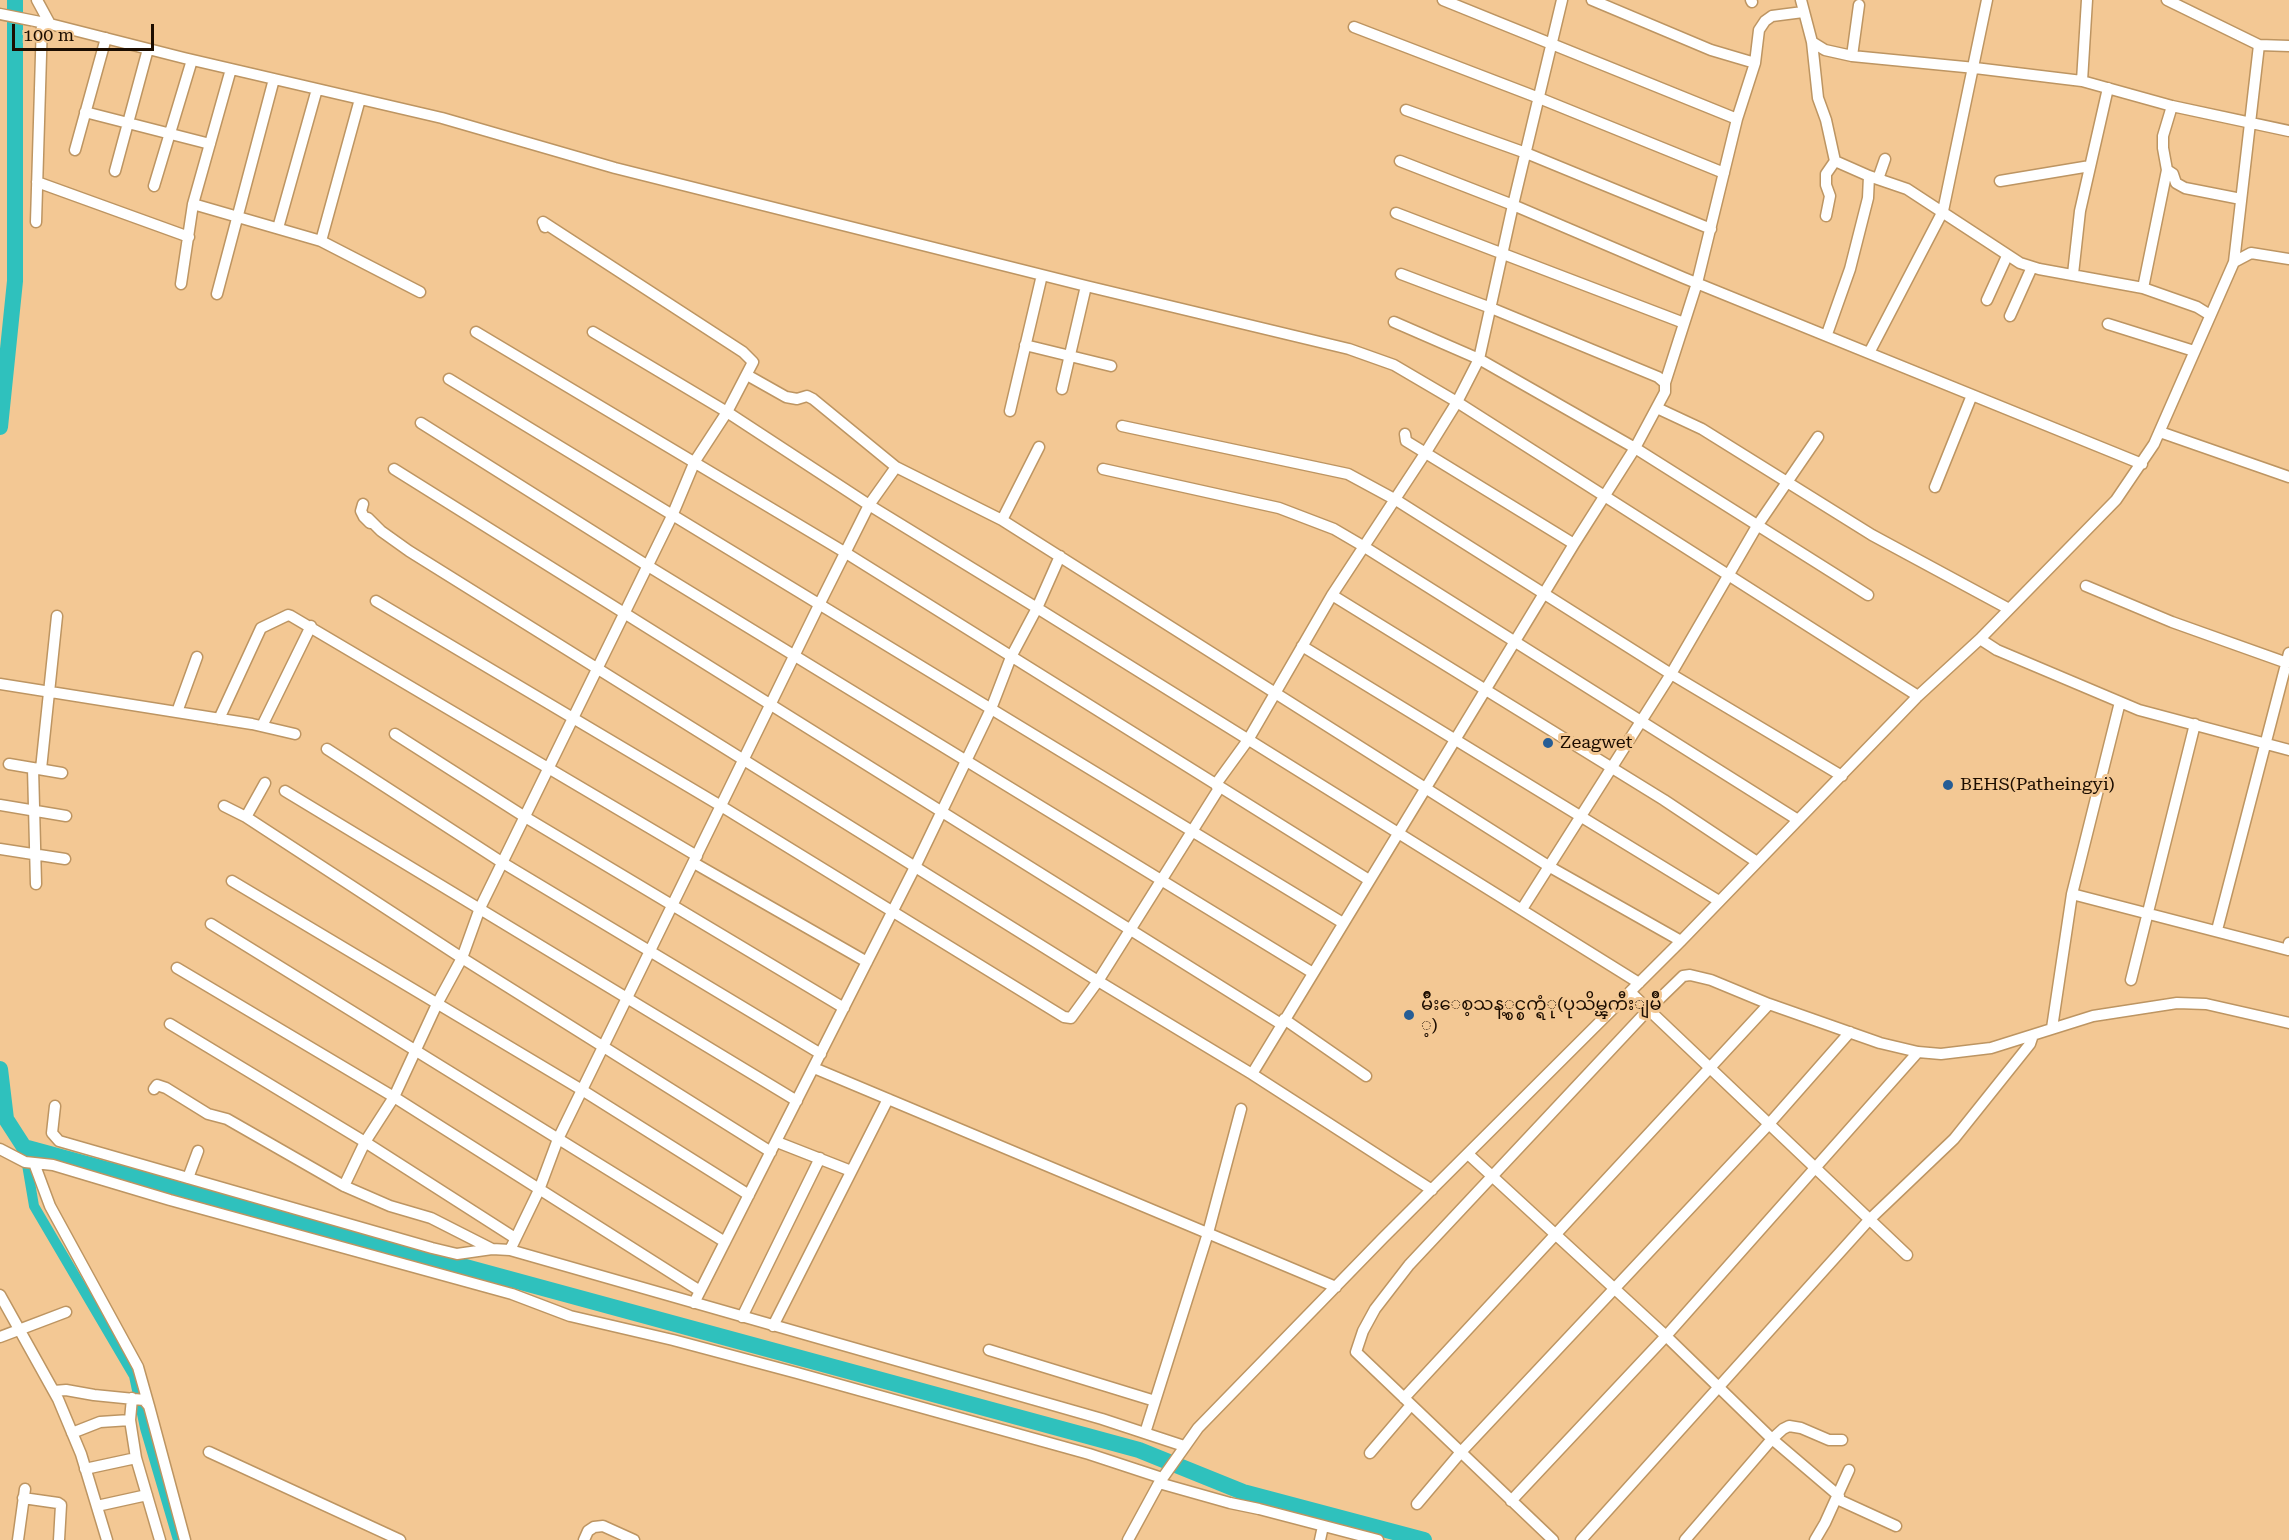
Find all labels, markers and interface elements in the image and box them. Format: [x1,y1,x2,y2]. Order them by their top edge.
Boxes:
scale bar [15,12,158,50]
text: 100 m [23,24,74,45]
place label: Zeagwet [1560,732,1632,754]
marker: Zeagwet [1541,736,1555,750]
place label: BEHS(Patheingyi) [1960,774,2115,796]
marker: BEHS(Patheingyi) [1941,778,1955,792]
place label: မ်ိဳးေစ့သန့္စင္စက္ရံု(ပုသိမ္ၾကီးျမိဳ ့) [1421,994,1662,1036]
marker: မ်ိဳးေစ့သန့္စင္စက္ရံု(ပုသိမ္ၾကီးျမိဳ ့) [1402,1008,1416,1022]

